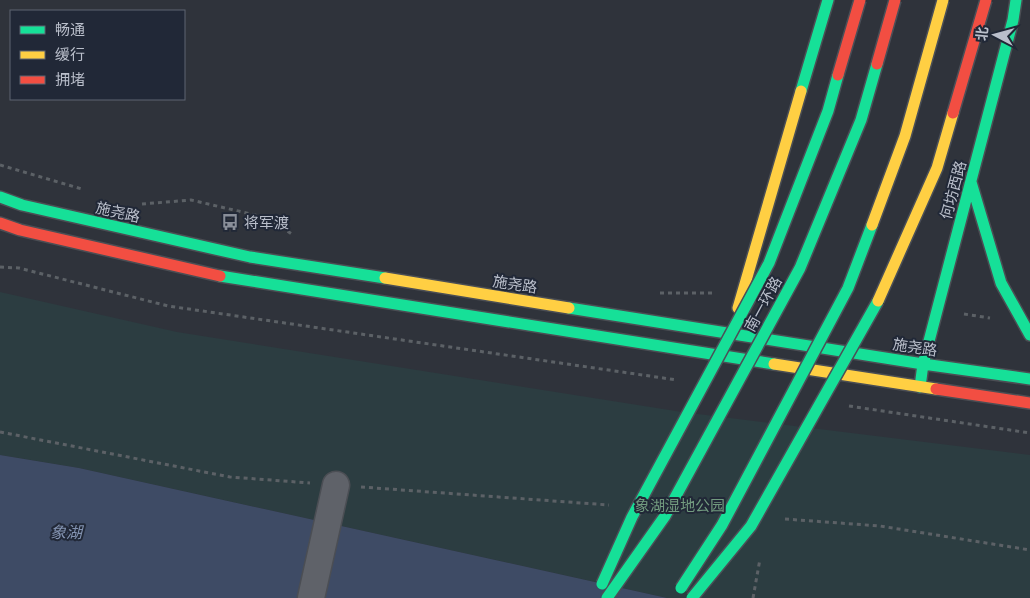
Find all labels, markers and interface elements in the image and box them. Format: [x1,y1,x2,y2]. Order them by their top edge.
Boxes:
legend [10,10,185,100]
north arrow [970,10,1020,60]
text: 畅通 [55,19,85,40]
text: 北 [971,26,992,42]
text: 缓行 [55,44,85,65]
text: 拥堵 [55,69,85,90]
street label: 何坊西路 [935,158,971,222]
street label: 施尧路 [94,197,142,227]
bus stop icon: 将军渡 [220,212,240,232]
place label: 将军渡 [244,212,289,233]
street label: 施尧路 [491,270,539,298]
street label: 南一环路 [739,273,787,335]
street label: 施尧路 [891,333,939,361]
park label: 象湖湿地公园 [635,495,725,516]
water label: 象湖 [50,521,85,543]

